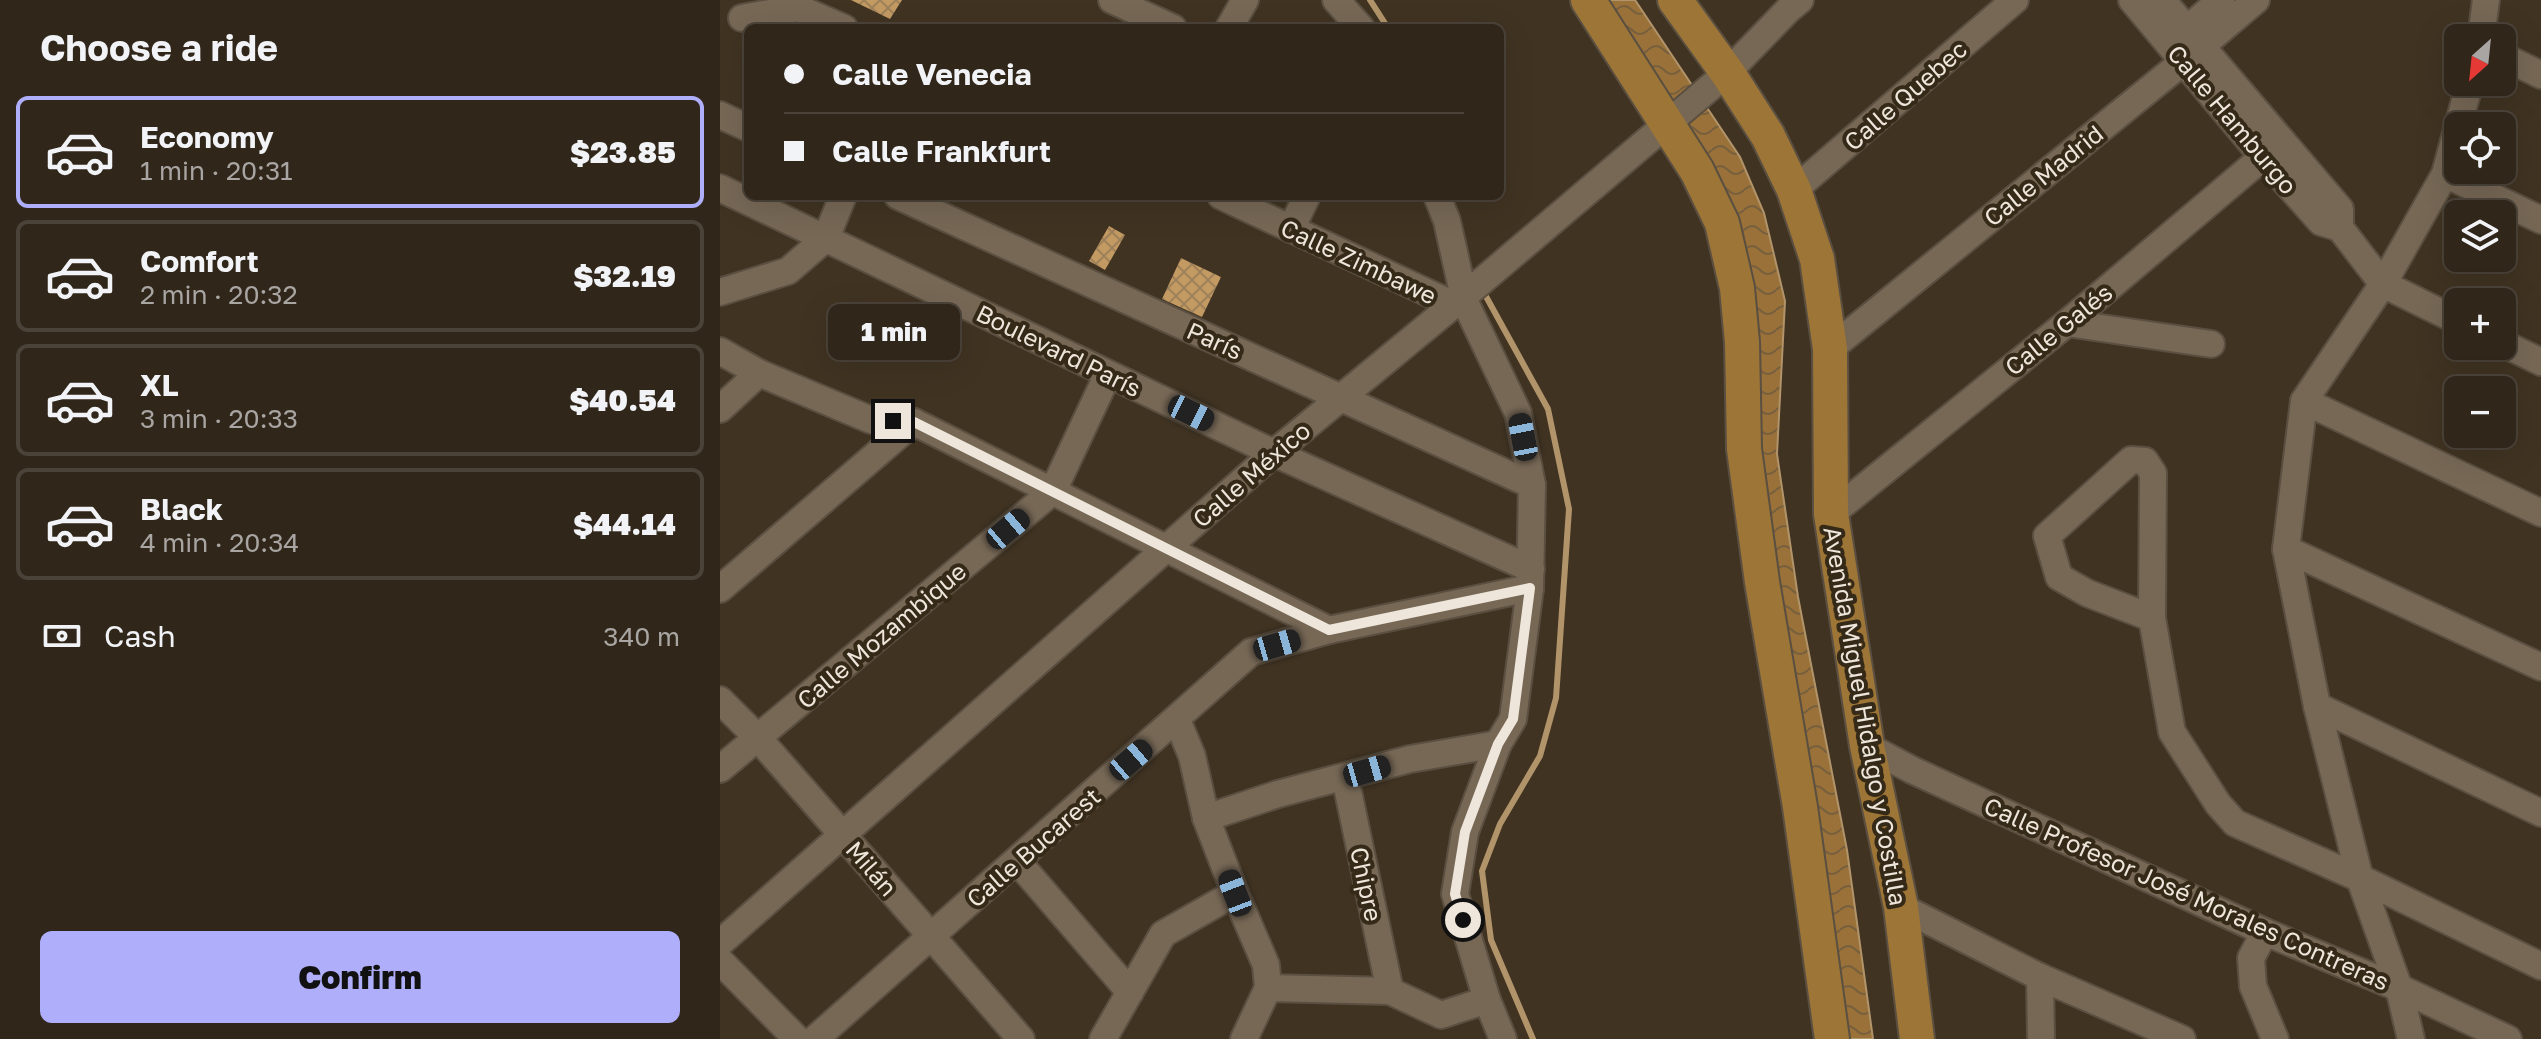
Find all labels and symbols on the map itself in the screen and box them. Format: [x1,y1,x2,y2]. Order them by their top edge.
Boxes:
north arrow [2444,24,2516,96]
street label: Calle Quebec [1838,34,1972,156]
street label: Calle Hamburgo [2162,39,2304,199]
street label: Calle Madrid [1978,118,2108,232]
street label: Calle Zimbawe [1277,212,1441,310]
street label: Calle Galés [1999,277,2117,381]
street label: Boulevard París [972,298,1146,402]
callout: 1 min [827,305,959,361]
street label: París [1183,315,1247,365]
car [1164,392,1218,434]
route end [875,403,911,439]
car [1507,411,1539,463]
street label: Calle México [1186,415,1316,533]
car [982,504,1034,554]
street label: Avenida Miguel Hidalgo y Costilla [1818,524,1914,908]
street label: Calle Mozambique [791,556,971,714]
car [1251,627,1303,663]
car [1105,735,1157,785]
car [1341,753,1393,789]
street label: Calle Bucarest [960,781,1106,913]
street label: Calle Profesor José Morales Contreras [1980,790,2394,996]
street label: Milán [840,835,904,901]
street label: Chipre [1345,844,1389,924]
car [1215,866,1255,920]
route start [1445,902,1481,938]

